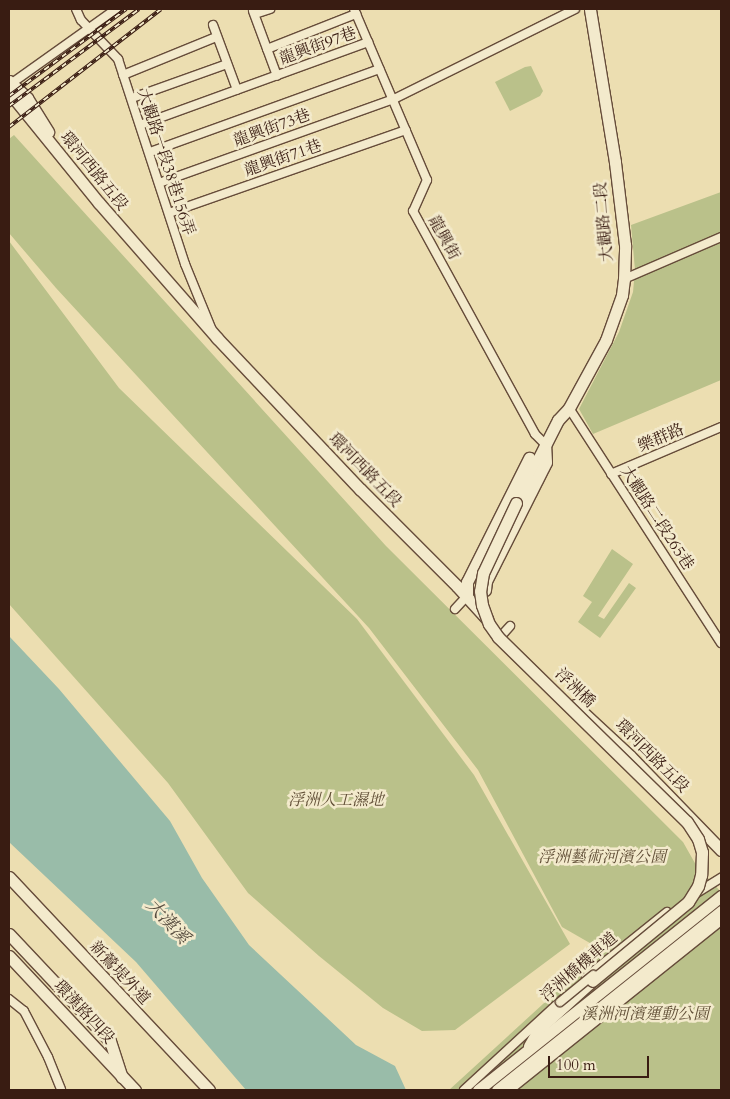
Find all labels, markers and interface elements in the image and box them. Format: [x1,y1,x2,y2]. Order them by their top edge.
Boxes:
street label: 龍興街97巷 [277,23,359,69]
street label: 大觀路一段38巷156弄 [133,86,199,238]
street label: 龍興街73巷 [231,105,313,151]
street label: 環河西路五段 [56,128,132,214]
street label: 龍興街71巷 [242,136,324,180]
street label: 大觀路二段 [591,181,617,263]
street label: 龍興街 [424,212,464,264]
street label: 樂群路 [635,420,687,456]
street label: 環河西路五段 [325,429,405,511]
street label: 大觀路二段265巷 [616,462,698,574]
street label: 浮洲橋 [551,664,599,712]
street label: 環河西路五段 [611,715,693,797]
park label: 浮洲人工濕地 [288,790,384,810]
park label: 浮洲藝術河濱公園 [538,847,666,867]
water label: 大漢溪 [141,895,193,949]
street label: 浮洲橋機車道 [536,928,622,1006]
street label: 新鶯堤外道 [86,937,154,1009]
street label: 環漢路四段 [50,976,118,1048]
park label: 溪洲河濱運動公園 [581,1004,709,1024]
scale bar [550,1046,651,1078]
text: 100 m [556,1055,596,1075]

